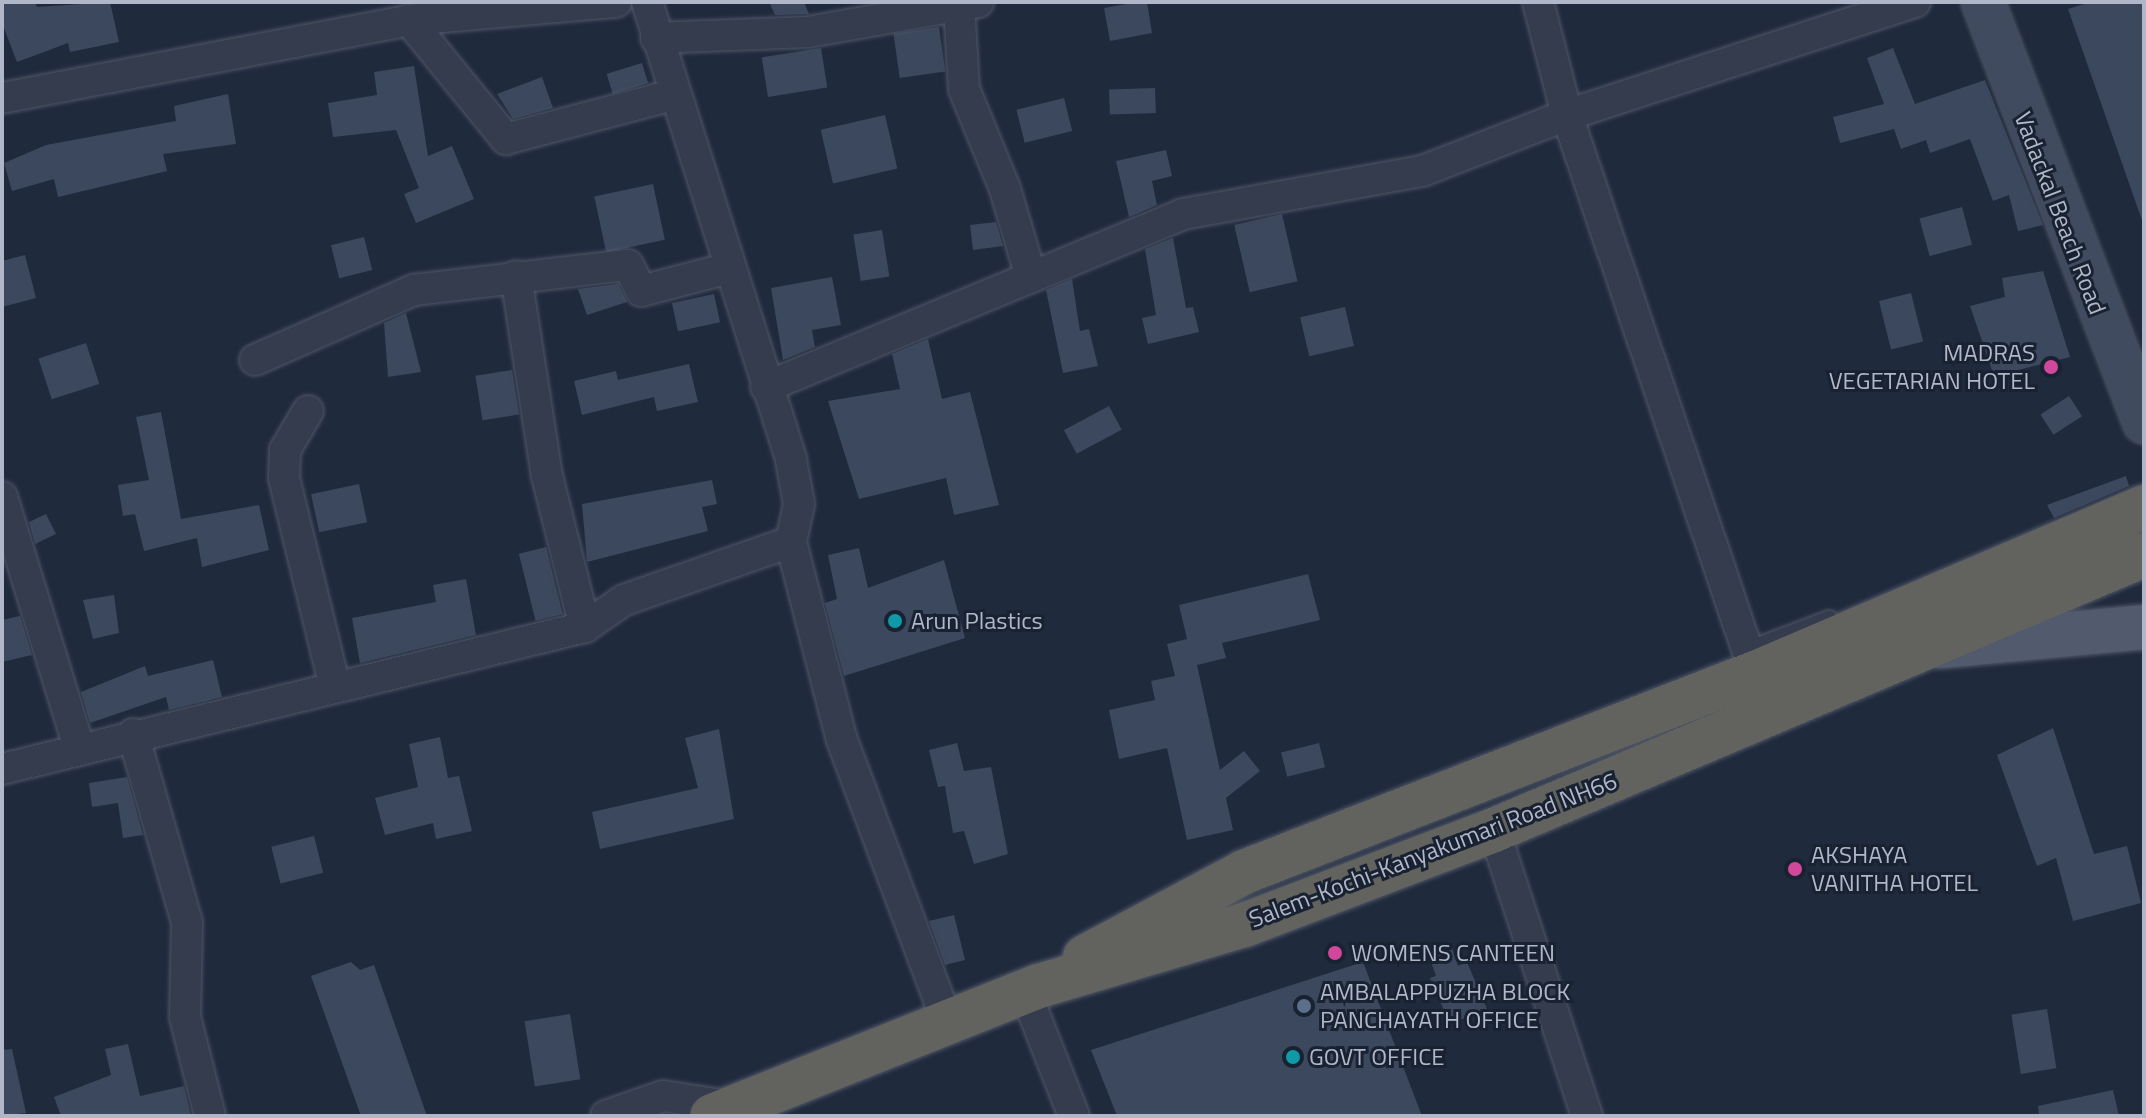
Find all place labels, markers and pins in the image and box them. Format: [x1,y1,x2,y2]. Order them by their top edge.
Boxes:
place label: MADRAS VEGETARIAN HOTEL [1829,339,2035,395]
marker: MADRAS VEGETARIAN HOTEL [2042,358,2060,376]
place label: Arun Plastics [911,607,1043,635]
marker: Arun Plastics [886,612,904,630]
place label: AKSHAYA VANITHA HOTEL [1811,841,1978,897]
marker: AKSHAYA VANITHA HOTEL [1786,860,1804,878]
place label: WOMENS CANTEEN [1351,939,1555,967]
marker: WOMENS CANTEEN [1326,944,1344,962]
place label: AMBALAPPUZHA BLOCK PANCHAYATH OFFICE [1320,978,1570,1034]
marker: AMBALAPPUZHA BLOCK PANCHAYATH OFFICE [1295,997,1313,1015]
place label: GOVT OFFICE [1309,1043,1445,1071]
marker: GOVT OFFICE [1284,1048,1302,1066]

